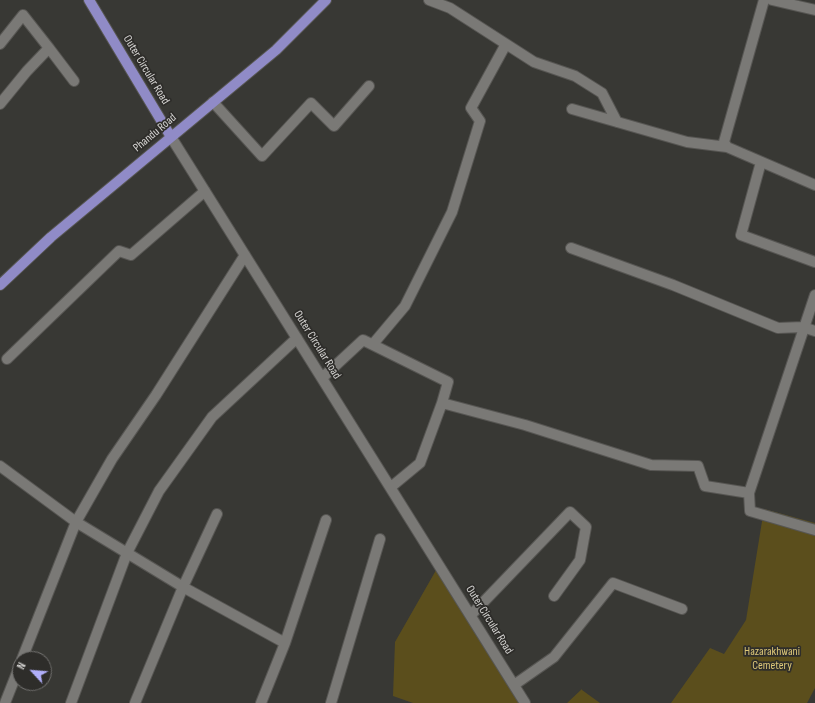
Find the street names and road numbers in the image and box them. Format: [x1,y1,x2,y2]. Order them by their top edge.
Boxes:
street label: Outer Circular Road [120,33,172,107]
street label: Phandu Road [131,111,179,155]
street label: Outer Circular Road [290,308,344,382]
street label: Outer Circular Road [462,583,516,657]

